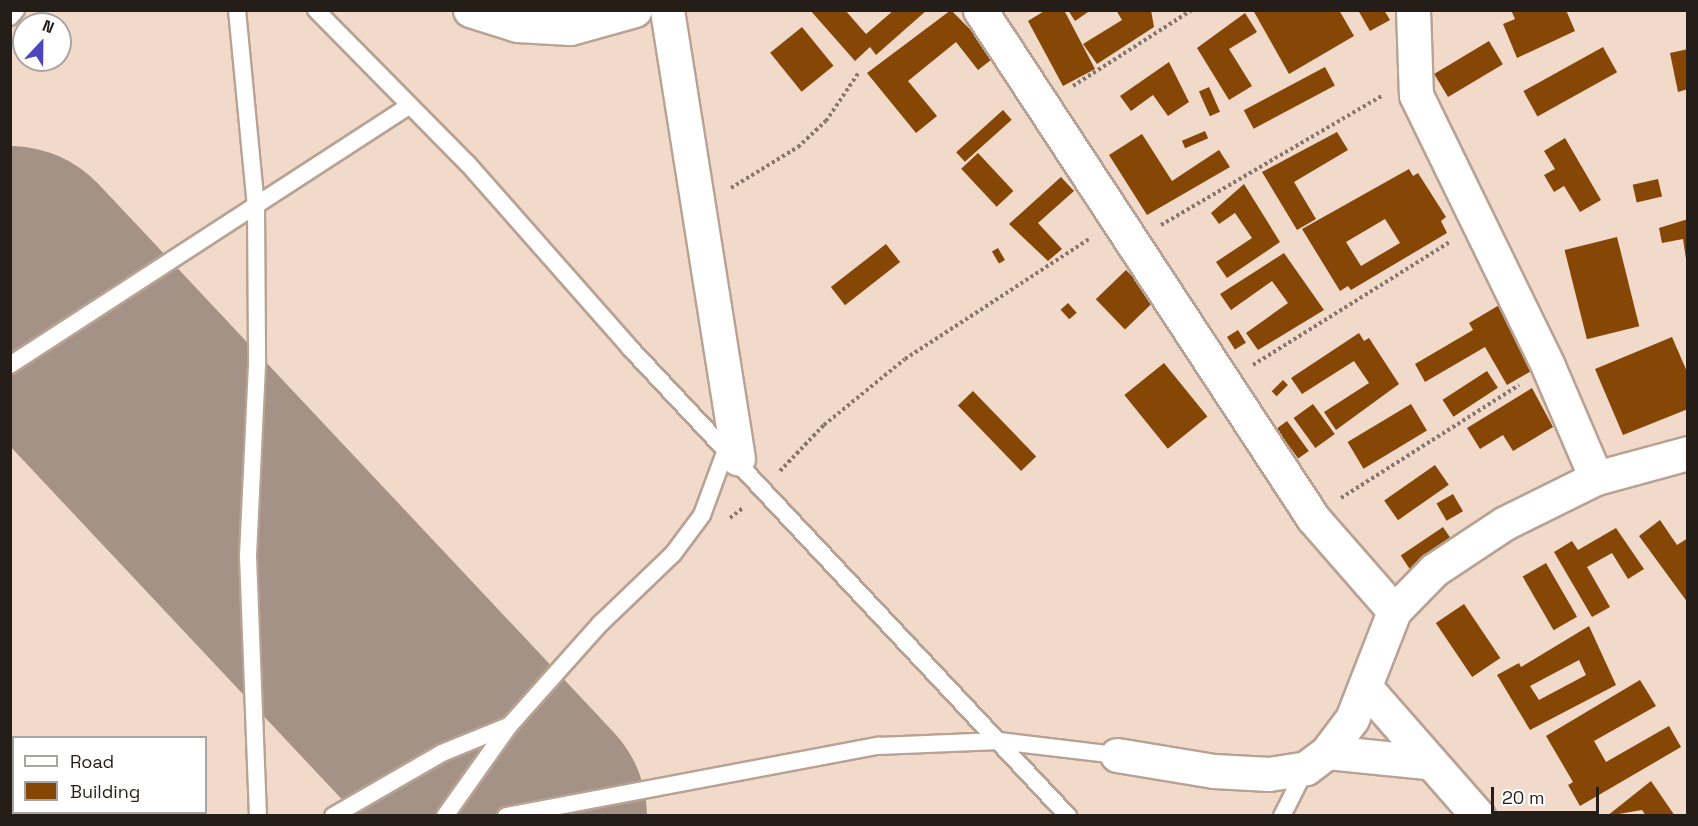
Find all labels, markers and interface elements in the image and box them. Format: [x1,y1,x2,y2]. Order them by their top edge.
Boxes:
north arrow [12,12,72,72]
text: N [39,15,57,38]
legend [12,736,207,814]
text: Road [70,750,114,773]
scale bar [1494,775,1602,813]
text: Building [70,780,140,803]
text: 20 m [1502,786,1545,809]

